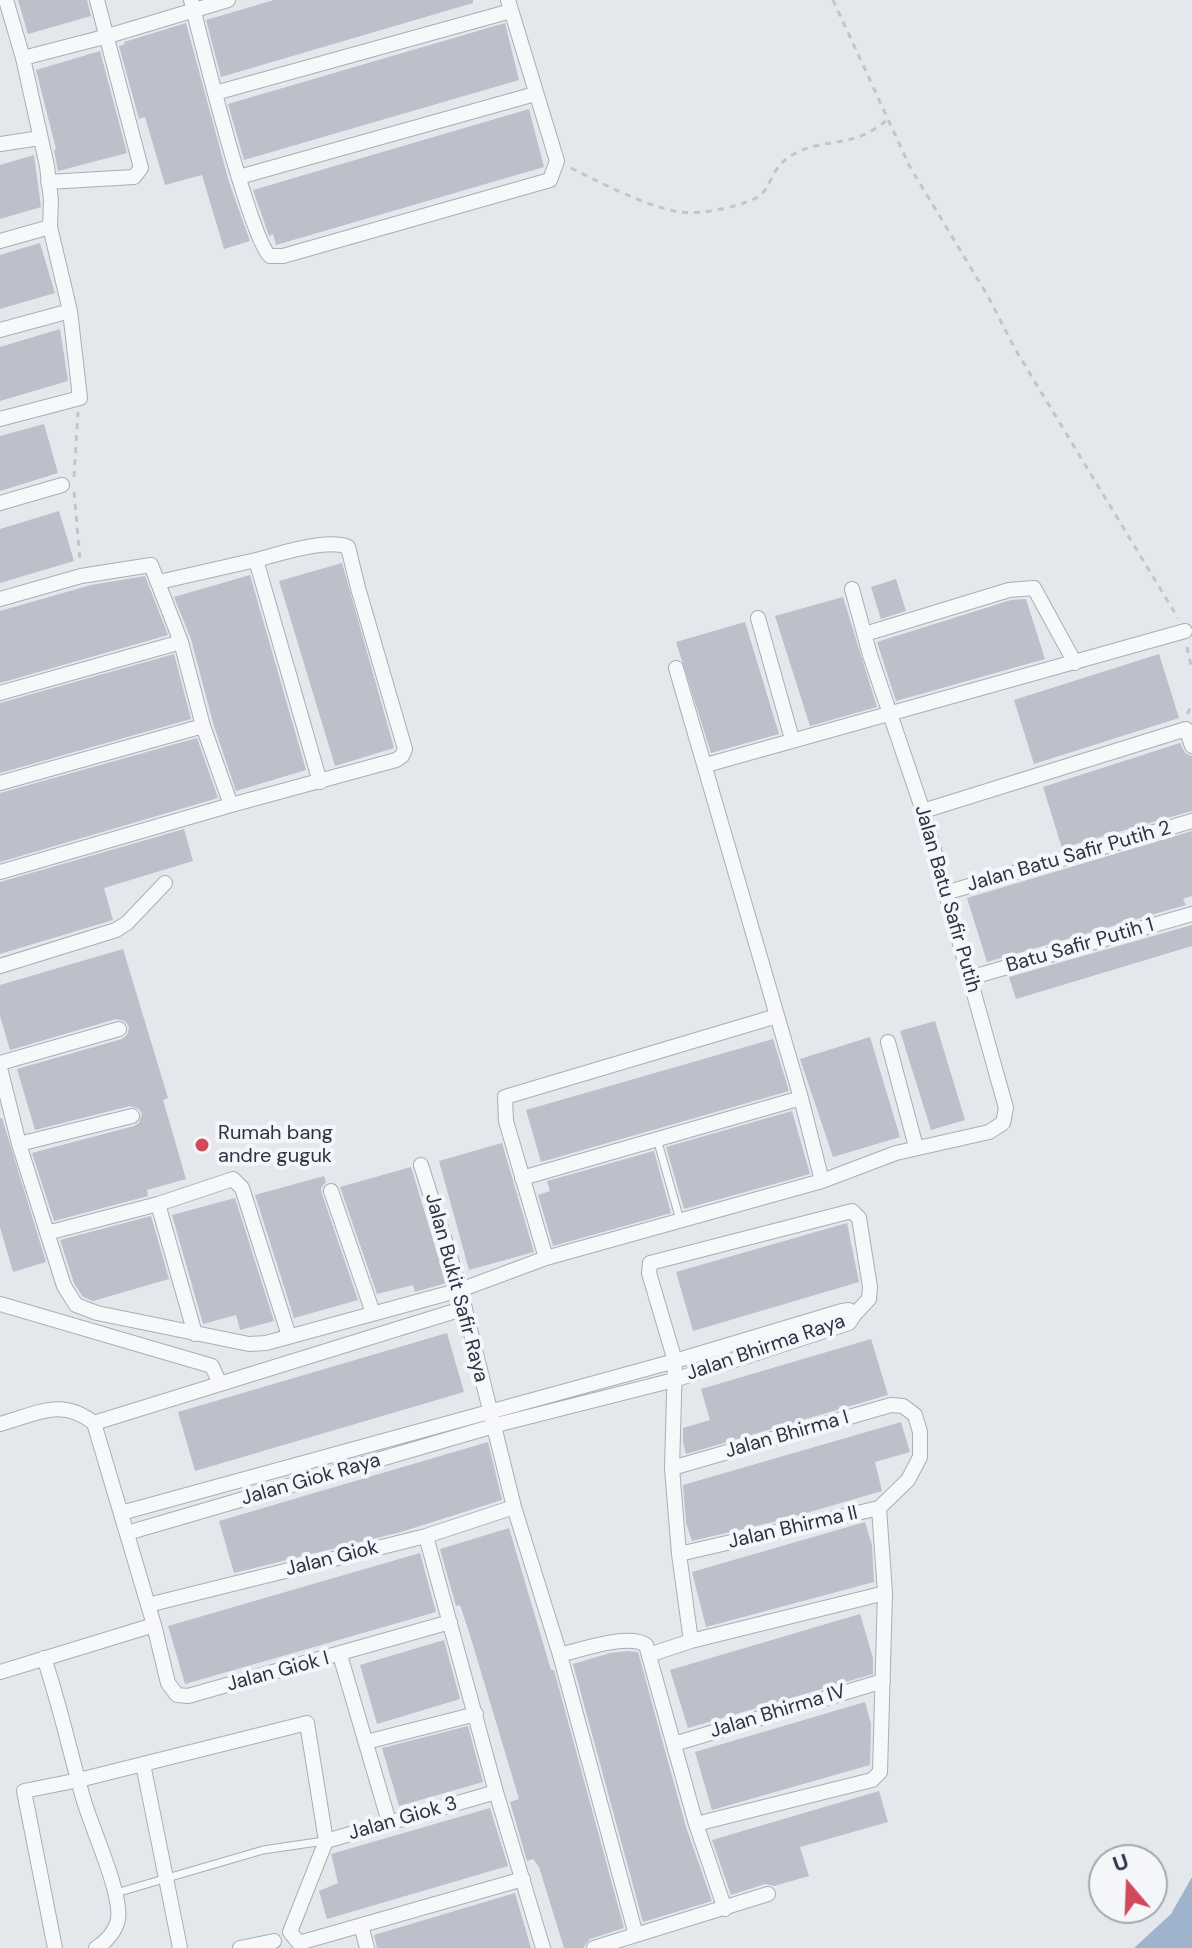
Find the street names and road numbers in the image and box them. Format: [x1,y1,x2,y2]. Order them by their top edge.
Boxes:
street label: Jalan Batu Safir Putih [909,802,985,996]
street label: Jalan Batu Safir Putih 2 [964,816,1174,898]
street label: Batu Safir Putih 1 [1003,913,1157,979]
street label: Jalan Bukit Safir Raya [419,1191,493,1385]
street label: Jalan Bhirma Raya [683,1310,849,1386]
street label: Jalan Bhirma I [722,1406,852,1464]
street label: Jalan Giok Raya [239,1449,383,1511]
street label: Jalan Bhirma II [726,1501,860,1555]
street label: Jalan Giok [283,1536,381,1582]
street label: Jalan Giok I [224,1647,332,1697]
street label: Jalan Bhirma IV [707,1680,849,1744]
street label: Jalan Giok 3 [346,1792,460,1846]

